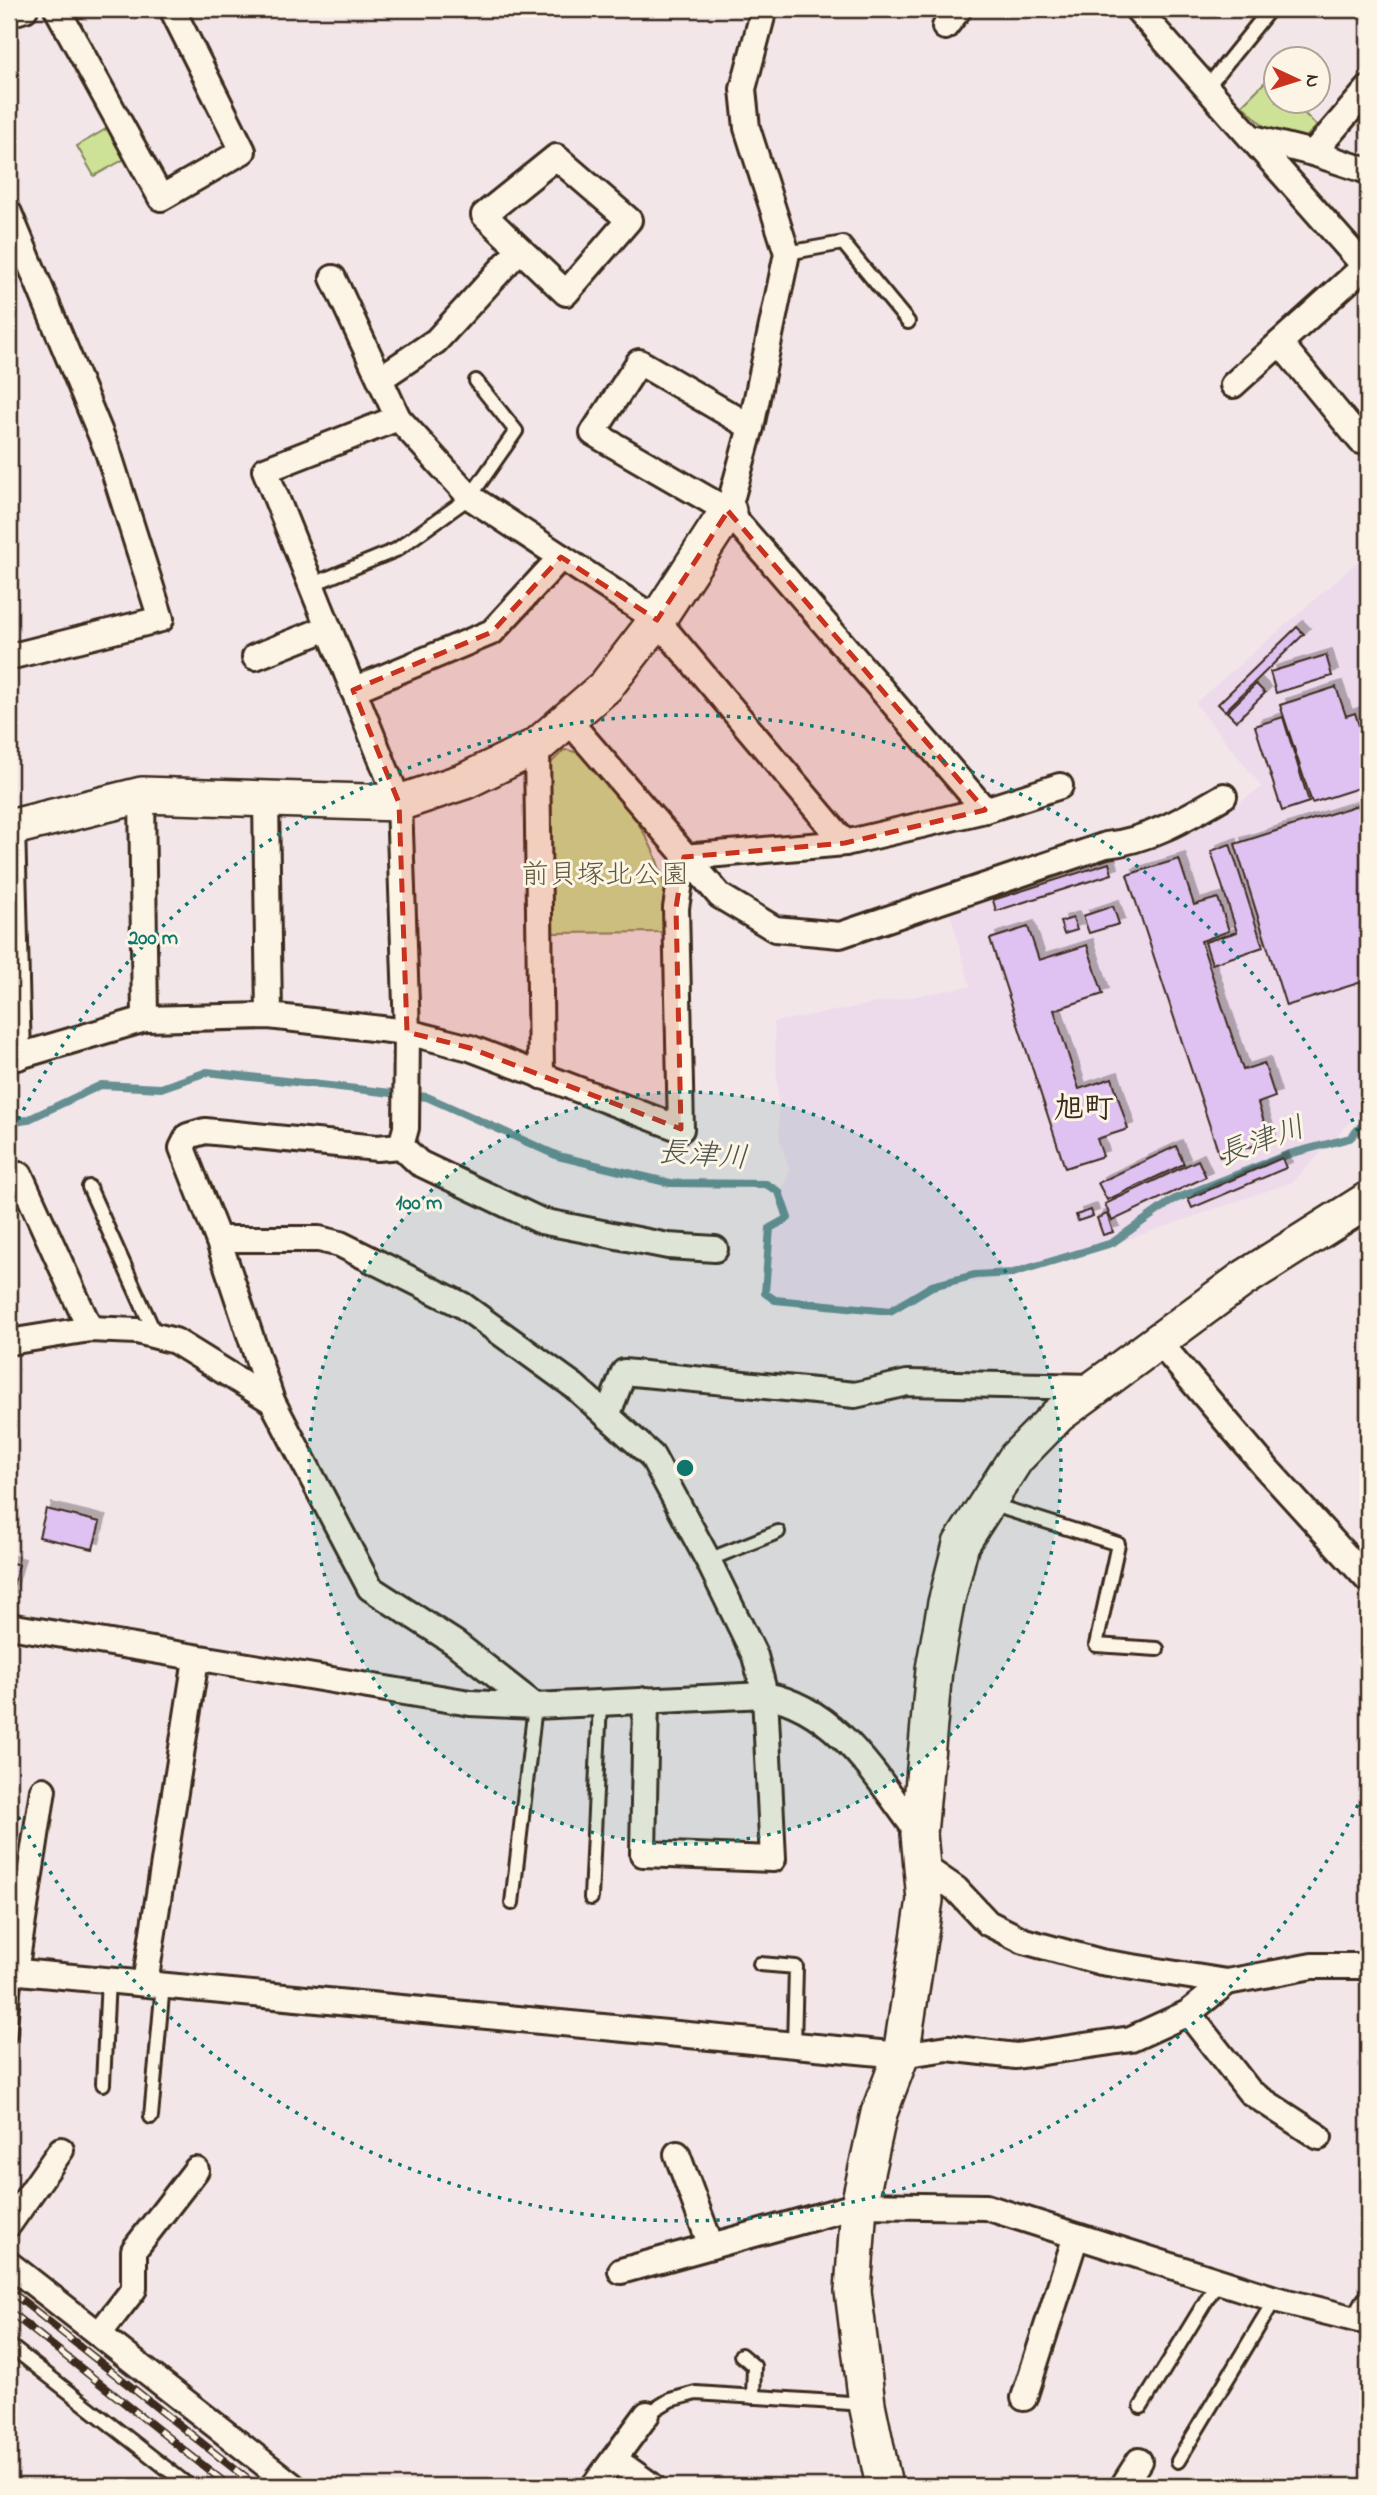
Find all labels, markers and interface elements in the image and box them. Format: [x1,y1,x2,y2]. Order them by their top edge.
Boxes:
north arrow [1262,46,1332,116]
text: N [1298,74,1325,89]
park label: 前貝塚北公園 [521,856,689,897]
text: 200 m [127,924,178,954]
district label: 旭町 [1054,1088,1114,1132]
water label: 長津川 [1212,1107,1312,1179]
water label: 長津川 [657,1132,749,1182]
text: 100 m [396,1189,442,1219]
centre of rings [673,1456,697,1480]

